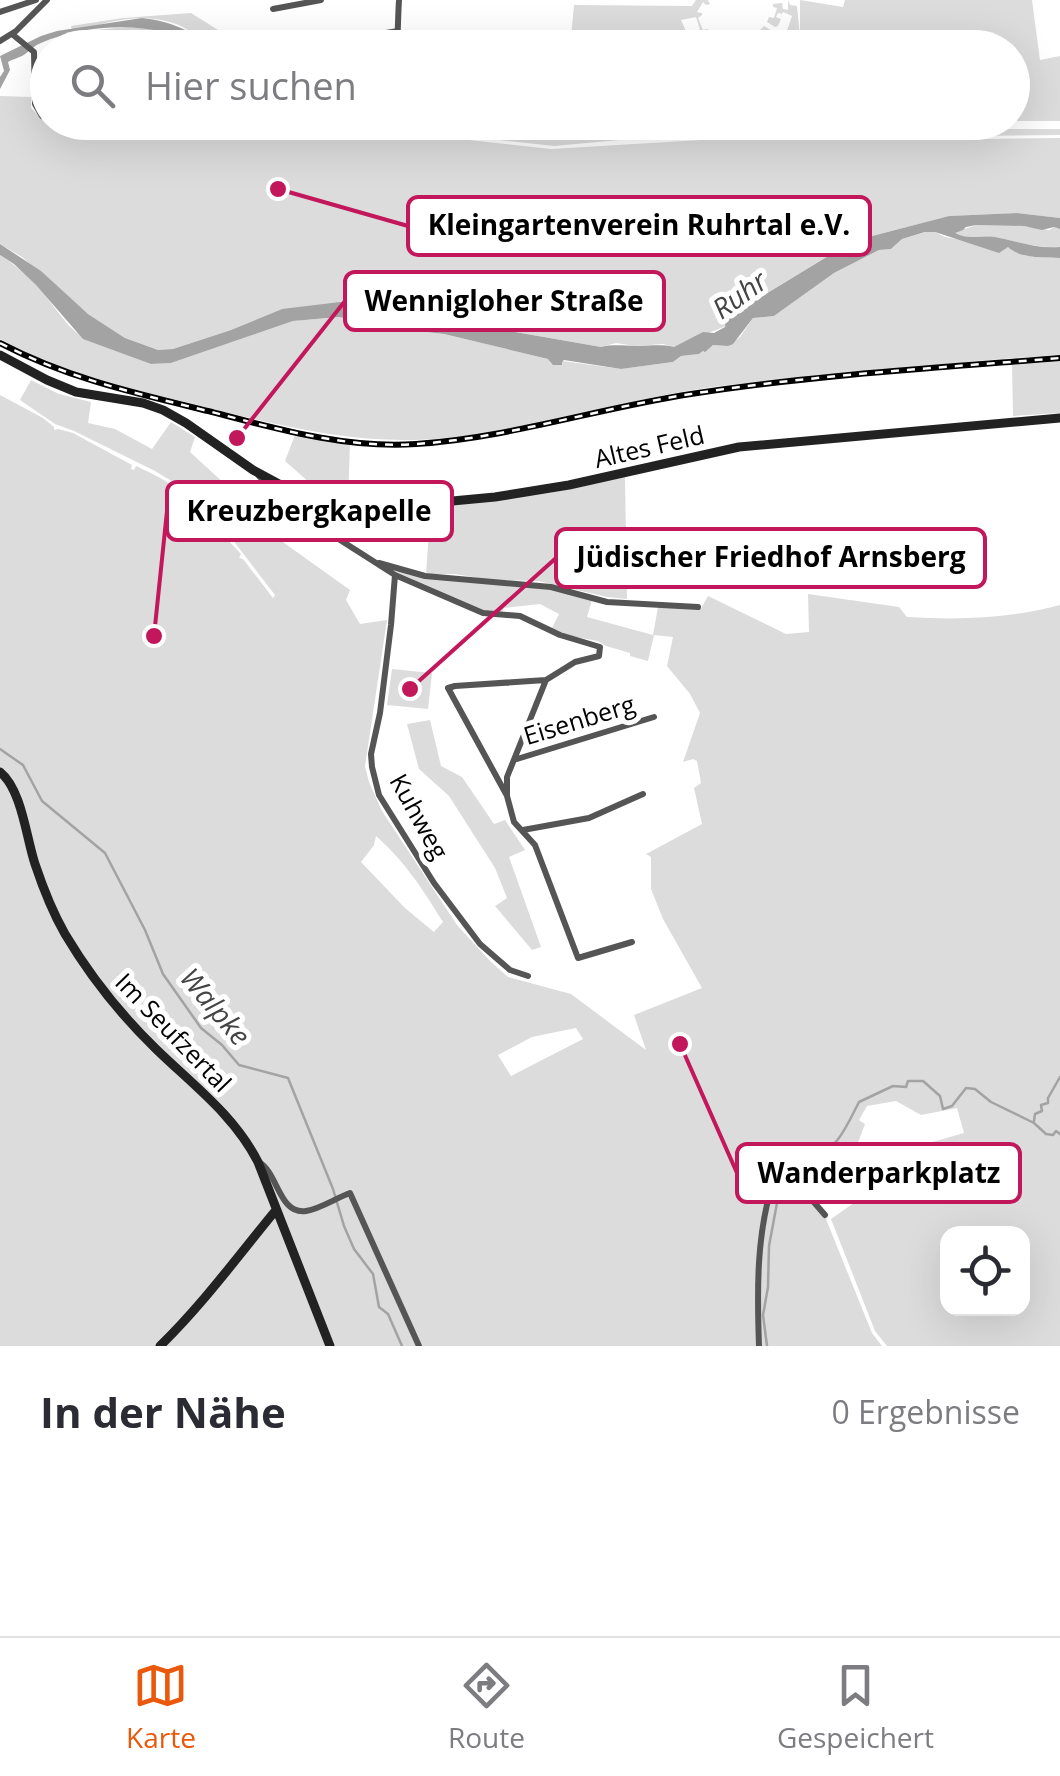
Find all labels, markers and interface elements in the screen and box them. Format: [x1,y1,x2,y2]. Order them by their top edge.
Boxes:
search box [30,30,1030,140]
icon: search [65,58,120,113]
text: Hier suchen [145,59,357,111]
callout: Kleingartenverein Ruhrtal e.V. [408,197,870,255]
text: Kleingartenverein Ruhrtal e.V. [428,205,850,243]
water label: Ruhr [704,261,775,327]
callout: Wennigloher Straße [345,272,664,330]
text: Wennigloher Straße [364,281,644,319]
street label: Altes Feld [591,417,707,475]
callout: Kreuzbergkapelle [167,482,452,540]
text: Kreuzbergkapelle [187,491,431,529]
callout: Jüdischer Friedhof Arnsberg [556,529,985,587]
text: Jüdischer Friedhof Arnsberg [573,537,966,575]
street label: Eisenberg [519,686,639,752]
street label: Kuhweg [383,767,458,865]
water label: Walpke [172,959,260,1053]
street label: Im Seufzertal [109,965,239,1099]
callout: Wanderparkplatz [737,1144,1020,1202]
text: Wanderparkplatz [757,1153,1001,1191]
map controls [940,1226,1030,1316]
button: locate [940,1226,1030,1316]
text: In der Nähe [40,1383,286,1440]
text: 0 Ergebnisse [831,1390,1020,1433]
tab: Karte [126,1658,196,1756]
tab: Route [448,1658,525,1756]
tab: Gespeichert [777,1658,934,1756]

